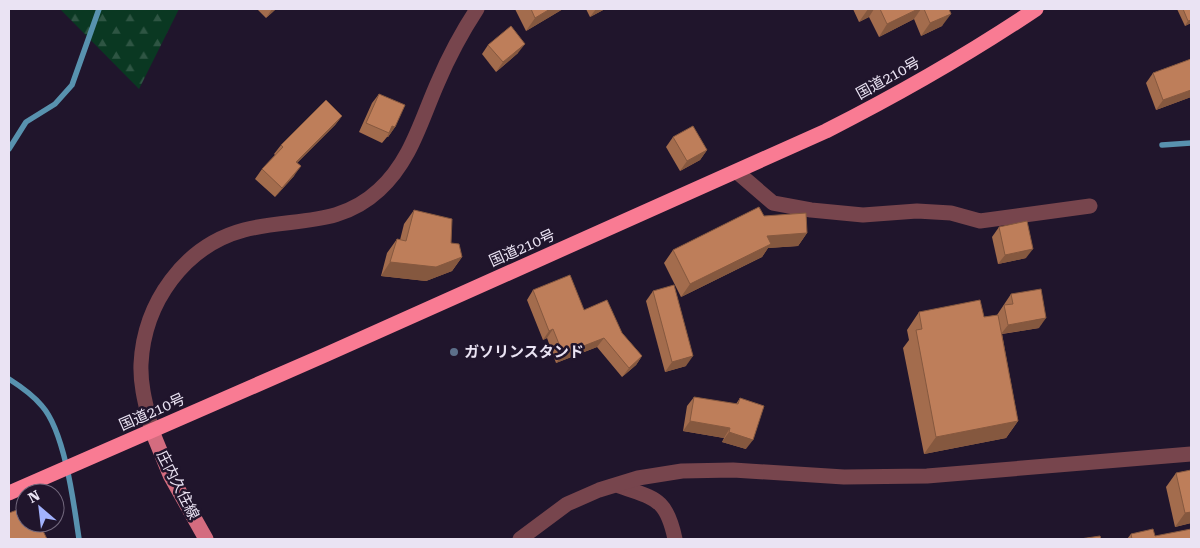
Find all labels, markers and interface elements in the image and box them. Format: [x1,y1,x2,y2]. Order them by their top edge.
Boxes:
street label: 国道210号 [853,53,923,103]
street label: 国道210号 [486,226,558,270]
place label: ガソリンスタンド [464,343,584,361]
marker: ガソリンスタンド [448,346,460,358]
street label: 国道210号 [116,390,188,434]
street label: 庄内久住線 [153,447,203,523]
north arrow [15,483,65,533]
text: N [25,487,43,506]

